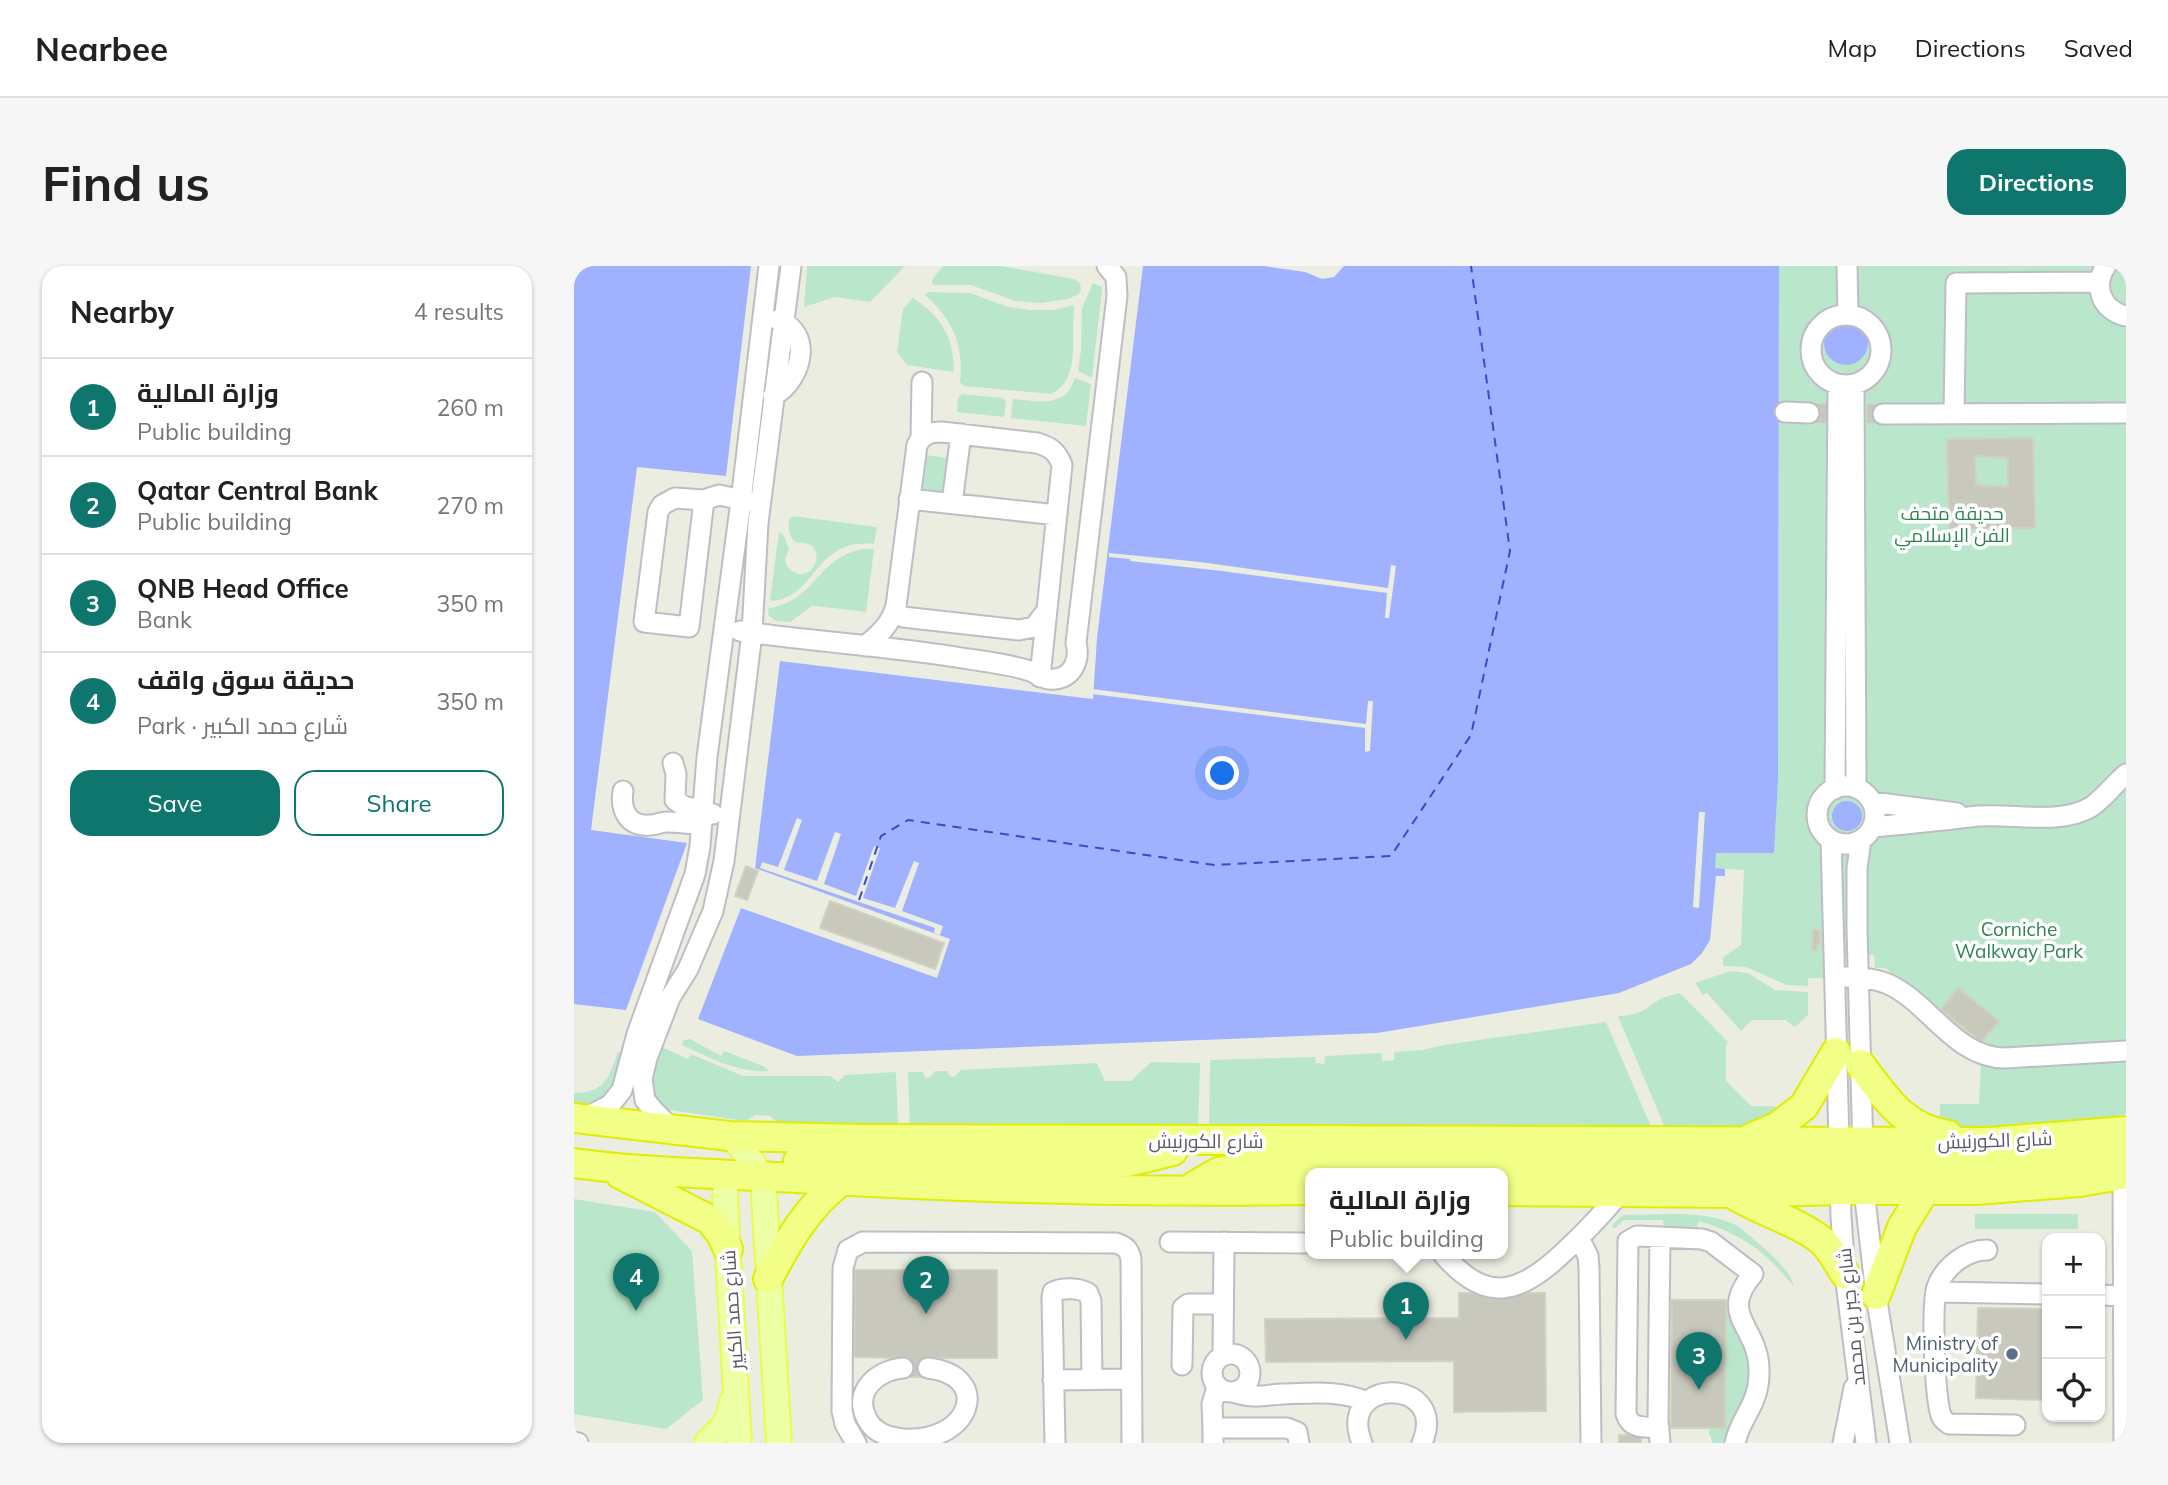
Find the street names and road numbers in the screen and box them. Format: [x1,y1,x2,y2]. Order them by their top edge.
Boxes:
street label: شارع الكورنيش [1937,1126,2053,1156]
street label: شارع الكورنيش [1149,1129,1263,1155]
street label: شارع جبر بن محمد [1832,1247,1872,1387]
street label: شارع حمد الكبير [716,1249,750,1372]

